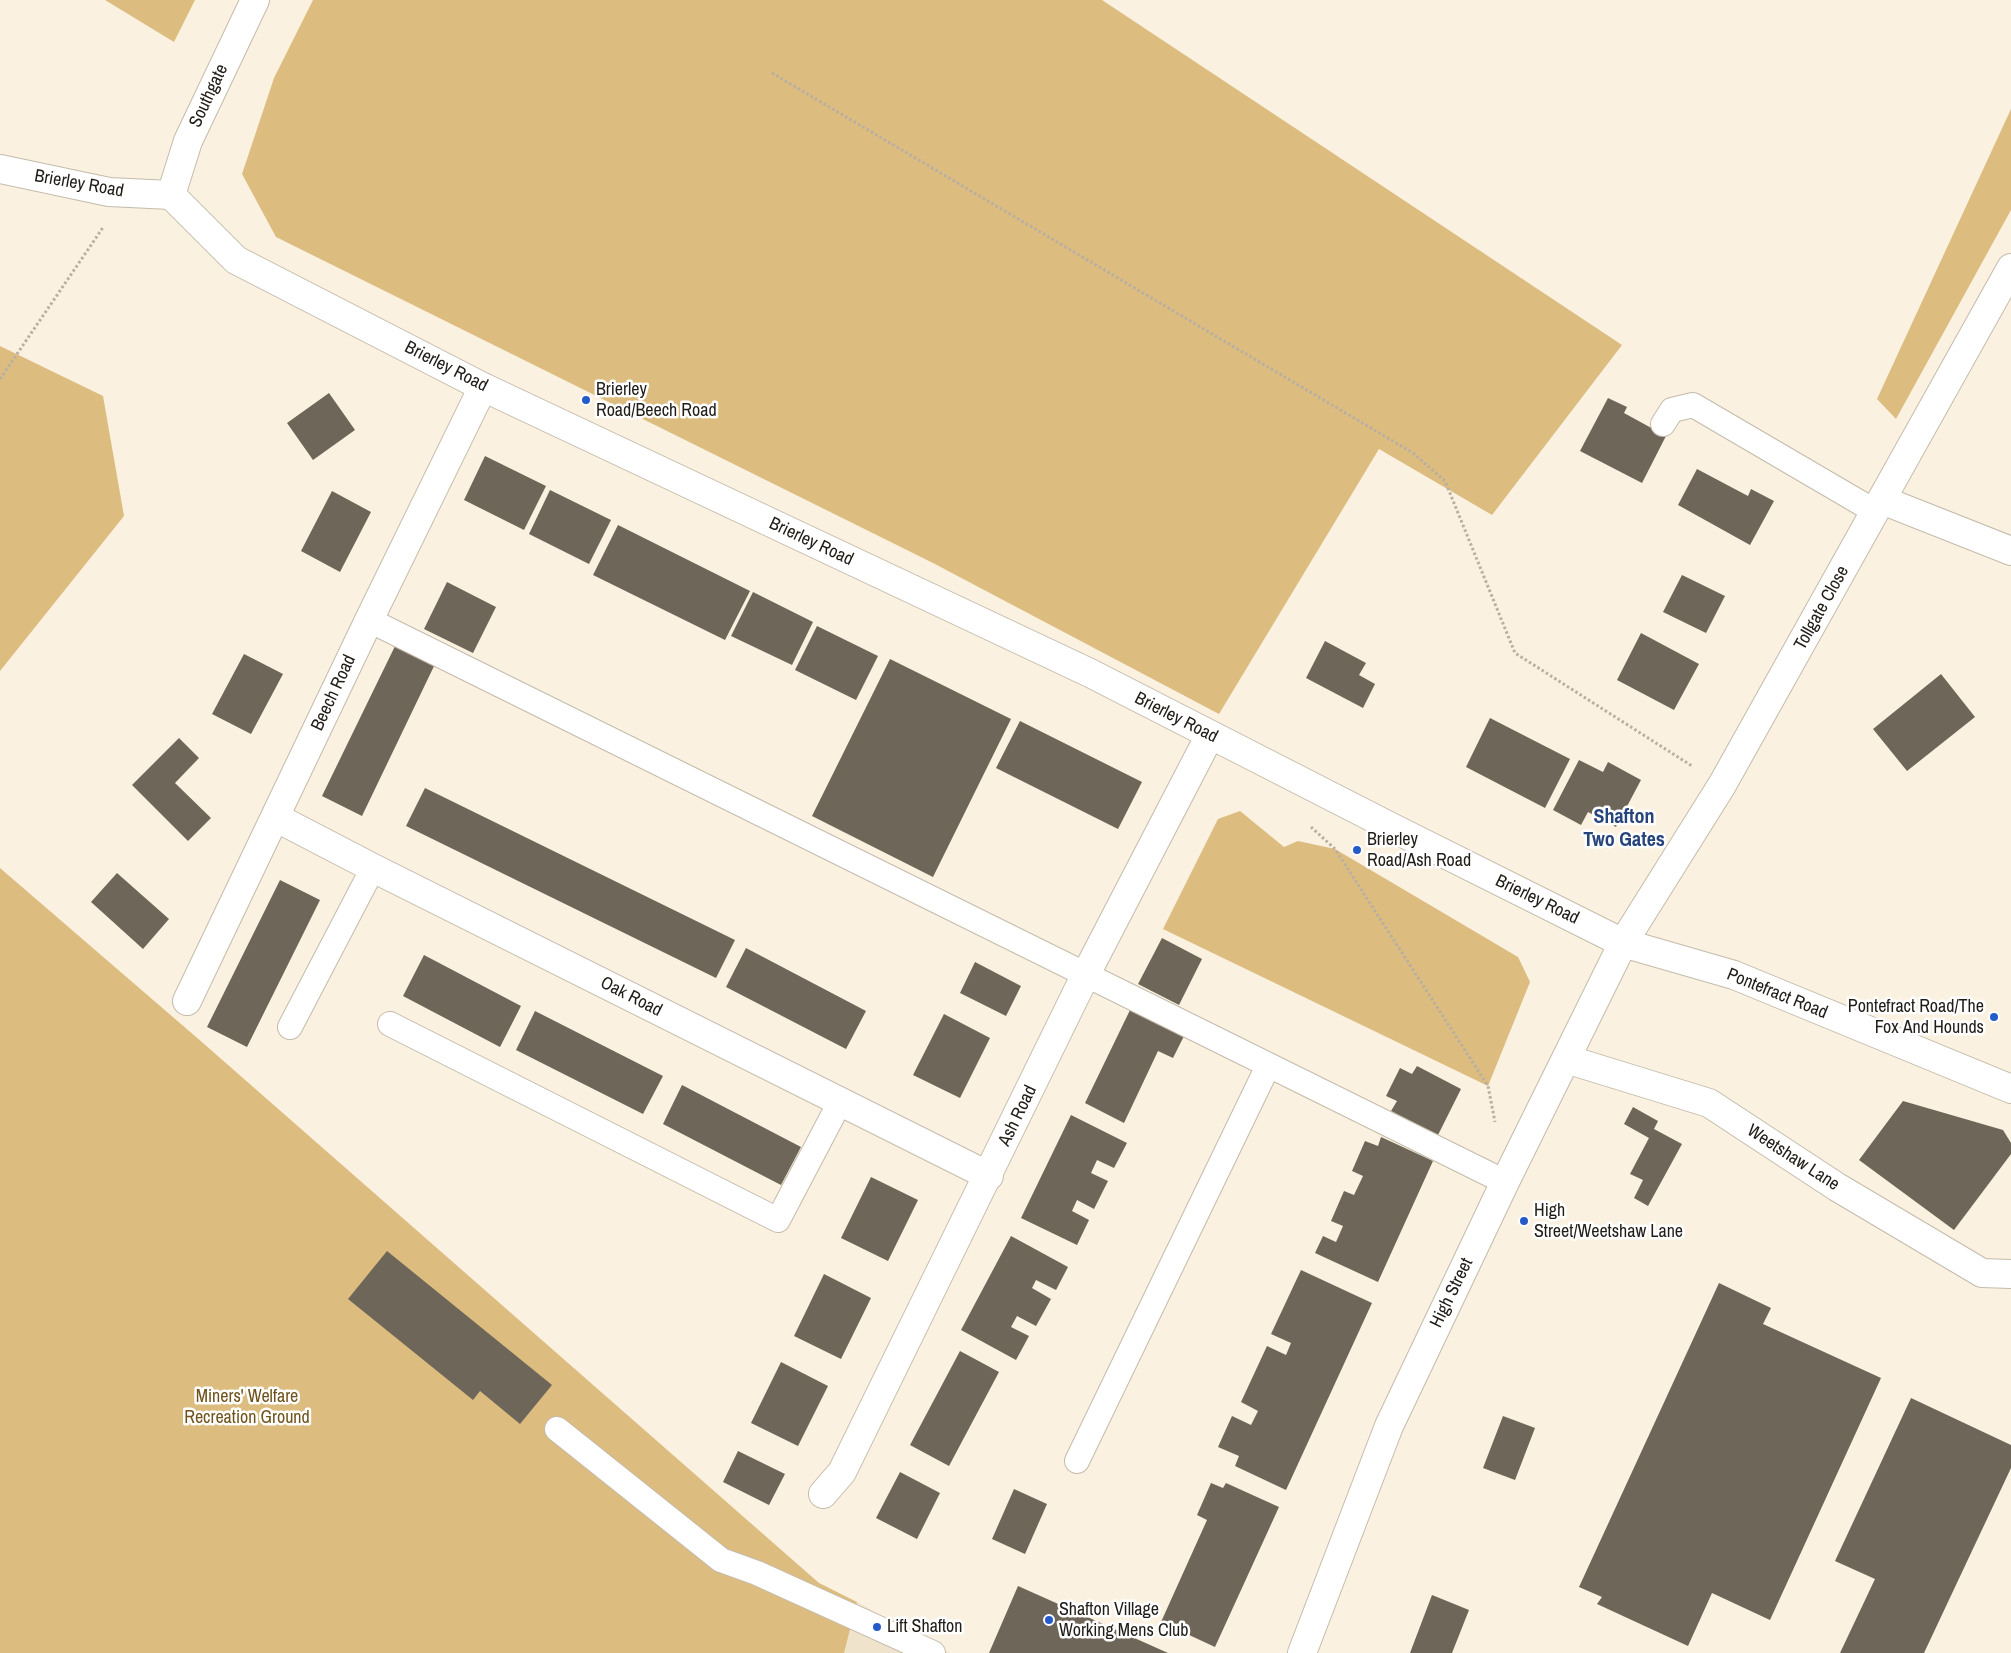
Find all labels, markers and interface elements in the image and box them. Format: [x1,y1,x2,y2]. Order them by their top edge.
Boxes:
street label: Southgate [185,61,233,131]
street label: Brierley Road [33,166,125,202]
street label: Brierley Road [401,337,491,397]
place label: Brierley Road/Beech Road [596,379,717,422]
marker: Brierley Road/Beech Road [580,394,592,406]
street label: Brierley Road [766,513,856,571]
street label: Tollgate Close [1790,562,1854,654]
street label: Beech Road [307,652,361,734]
street label: Brierley Road [1131,688,1221,748]
district label: Shafton Two Gates [1583,806,1665,853]
place label: Brierley Road/Ash Road [1367,829,1471,872]
marker: Brierley Road/Ash Road [1351,844,1363,856]
street label: Brierley Road [1492,871,1582,929]
street label: Pontefract Road [1724,964,1830,1024]
street label: Oak Road [596,972,666,1022]
place label: Pontefract Road/The Fox And Hounds [1848,996,1984,1038]
marker: Pontefract Road/The Fox And Hounds [1988,1011,2000,1023]
street label: Ash Road [994,1082,1042,1150]
street label: Weetshaw Lane [1743,1120,1843,1196]
place label: High Street/Weetshaw Lane [1534,1200,1683,1242]
marker: High Street/Weetshaw Lane [1518,1215,1530,1227]
street label: High Street [1426,1255,1478,1331]
park label: Miners' Welfare Recreation Ground [184,1386,310,1428]
place label: Shafton Village Working Mens Club [1059,1599,1188,1642]
marker: Shafton Village Working Mens Club [1043,1614,1055,1626]
place label: Lift Shafton [887,1616,963,1638]
marker: Lift Shafton [871,1621,883,1633]

